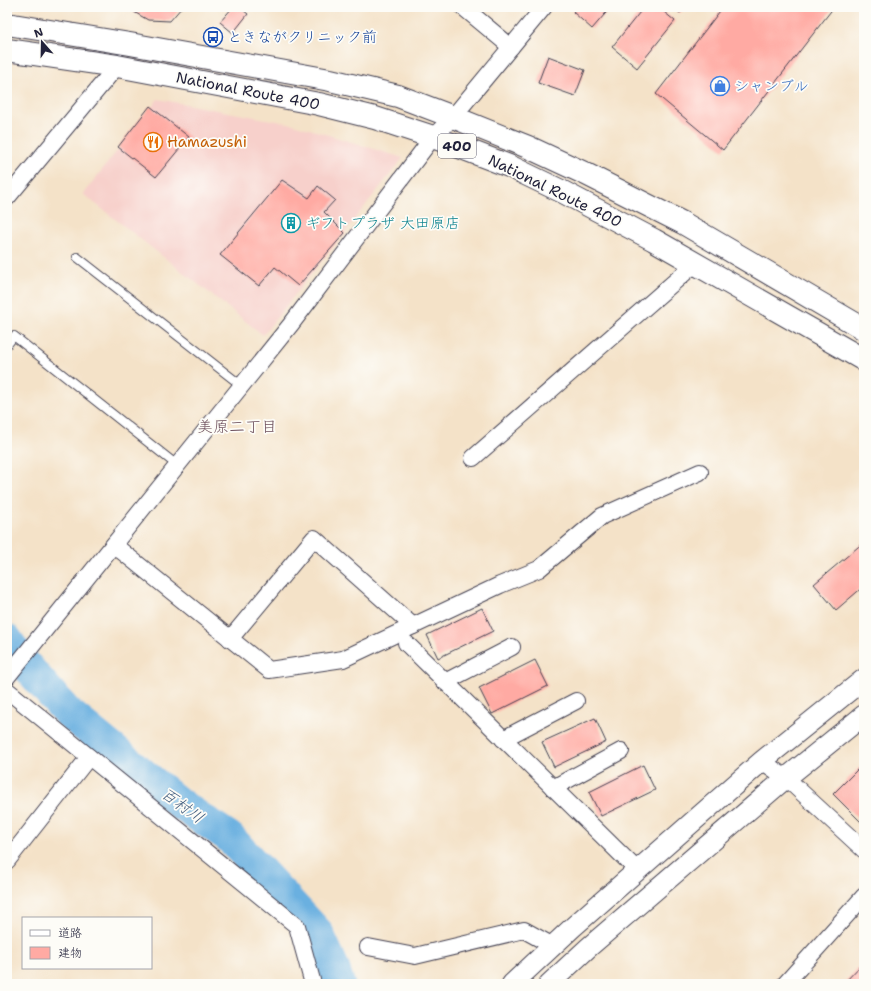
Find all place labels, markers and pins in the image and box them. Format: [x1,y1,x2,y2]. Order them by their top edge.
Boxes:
bus stop icon: ときながクリニック前 [202,26,224,48]
place label: ときながクリニック前 [227,27,377,47]
shop icon: シャンブル [709,75,731,97]
place label: シャンブル [734,76,808,96]
restaurant icon: Hamazushi [142,131,164,153]
place label: Hamazushi [167,132,247,152]
building icon: ギフトプラザ 大田原店 [280,212,302,234]
place label: ギフトプラザ 大田原店 [305,213,460,233]

